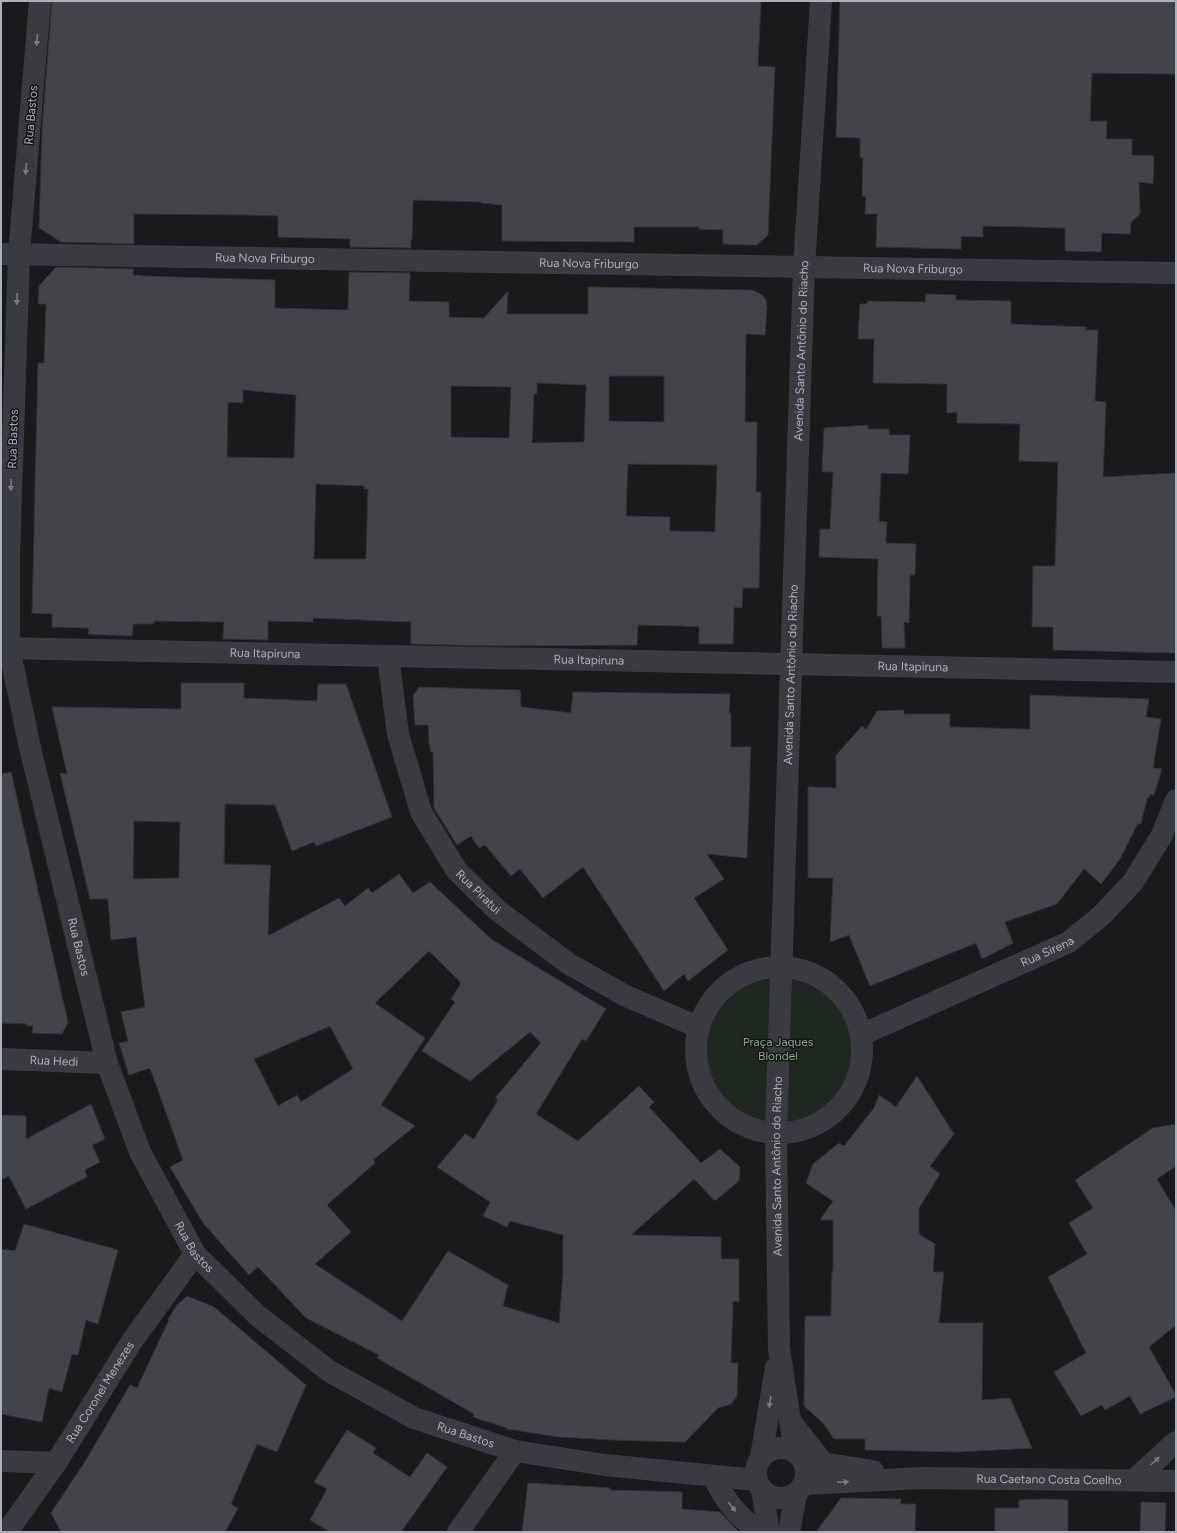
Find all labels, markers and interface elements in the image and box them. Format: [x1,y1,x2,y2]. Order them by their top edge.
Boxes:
one-way arrow [33,34,40,46]
street label: Rua Bastos [21,84,41,145]
one-way arrow [23,163,29,175]
street label: Rua Nova Friburgo [215,250,315,266]
street label: Rua Nova Friburgo [539,256,639,271]
street label: Avenida Santo Antônio do Riacho [791,260,811,441]
street label: Rua Nova Friburgo [863,261,963,277]
one-way arrow [14,293,21,305]
street label: Rua Bastos [5,409,21,469]
one-way arrow [8,479,15,491]
street label: Avenida Santo Antônio do Riacho [781,584,801,765]
street label: Rua Itapiruna [229,646,300,661]
street label: Rua Itapiruna [553,652,624,668]
street label: Rua Itapiruna [877,659,948,674]
street label: Rua Piratui [453,867,503,917]
street label: Rua Bastos [65,916,93,978]
street label: Rua Sirena [1018,934,1077,970]
park label: Praça Jaques Blondel [743,1035,814,1063]
street label: Rua Hedi [29,1053,79,1069]
street label: Avenida Santo Antônio do Riacho [769,1076,785,1256]
street label: Rua Bastos [172,1219,217,1276]
street label: Rua Coronel Menezes [63,1339,137,1446]
one-way arrow [767,1396,773,1408]
street label: Rua Bastos [435,1419,497,1451]
one-way arrow [1150,1457,1160,1466]
street label: Rua Caetano Costa Coelho [976,1472,1122,1487]
one-way arrow [837,1479,849,1486]
one-way arrow [727,1502,736,1513]

